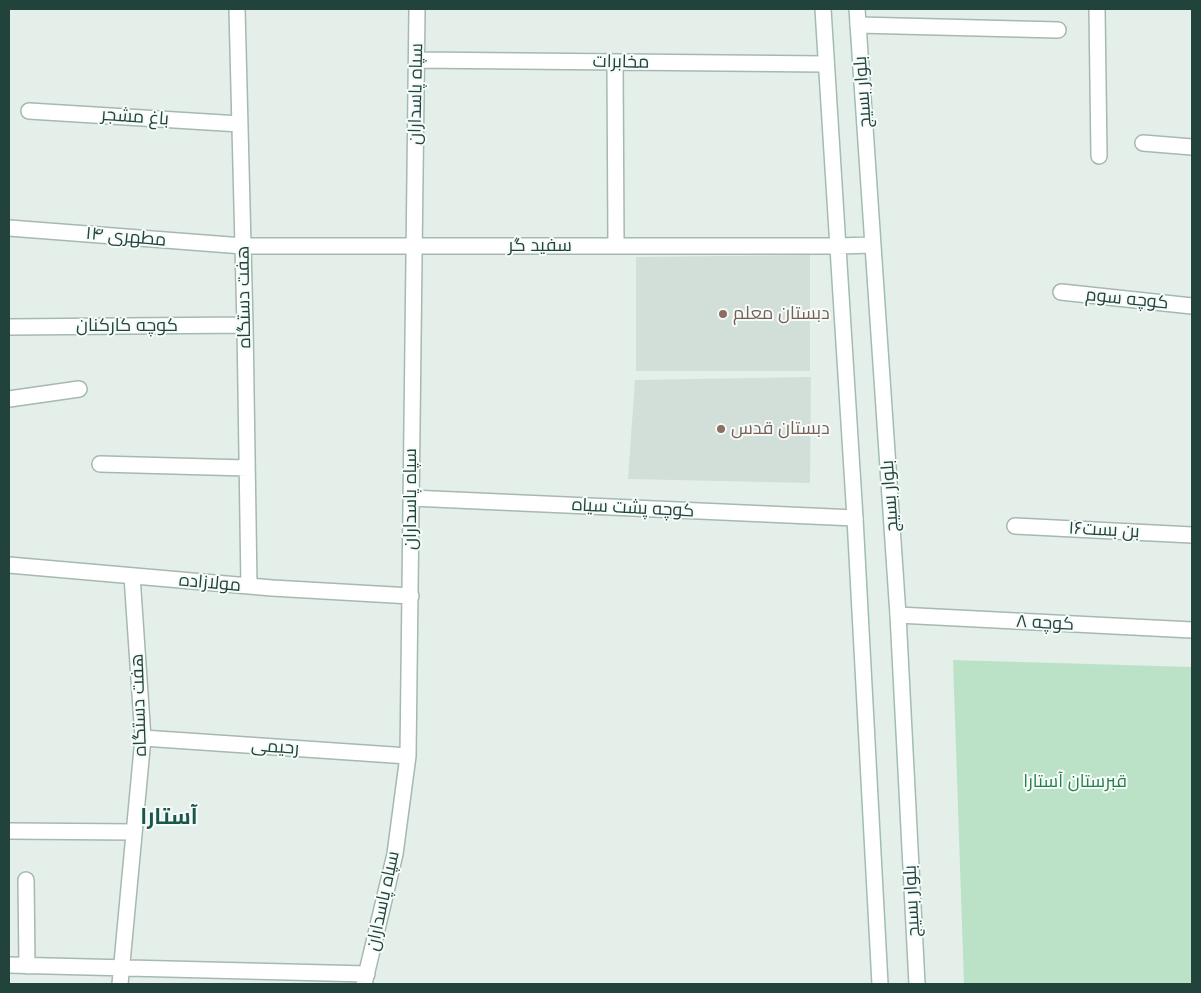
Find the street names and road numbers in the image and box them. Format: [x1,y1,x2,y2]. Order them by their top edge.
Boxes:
street label: سپاه پاسداران [404,43,428,145]
street label: مخابرات [592,51,650,73]
street label: بلوار بسیج [850,55,876,129]
street label: باغ مشجر [100,104,170,130]
street label: مطهری ۱۴ [85,223,167,251]
street label: سفید گر [508,235,572,257]
street label: هفت دستگاه [232,245,256,349]
street label: کوچه سوم [1084,284,1170,314]
street label: کوچه کارکنان [76,315,178,337]
street label: سپاه پاسداران [400,448,422,550]
street label: بلوار بسیج [877,459,903,533]
street label: کوچه پشت سیاه [571,494,695,522]
street label: بن بست۱۶ [1068,517,1140,543]
street label: مولازاده [178,570,242,596]
street label: کوچه ۸ [1015,611,1075,635]
street label: هفت دستگاه [126,653,152,757]
street label: رحیمی [250,735,300,759]
street label: سپاه پاسداران [362,849,404,953]
street label: بلوار بسیج [899,865,925,937]

